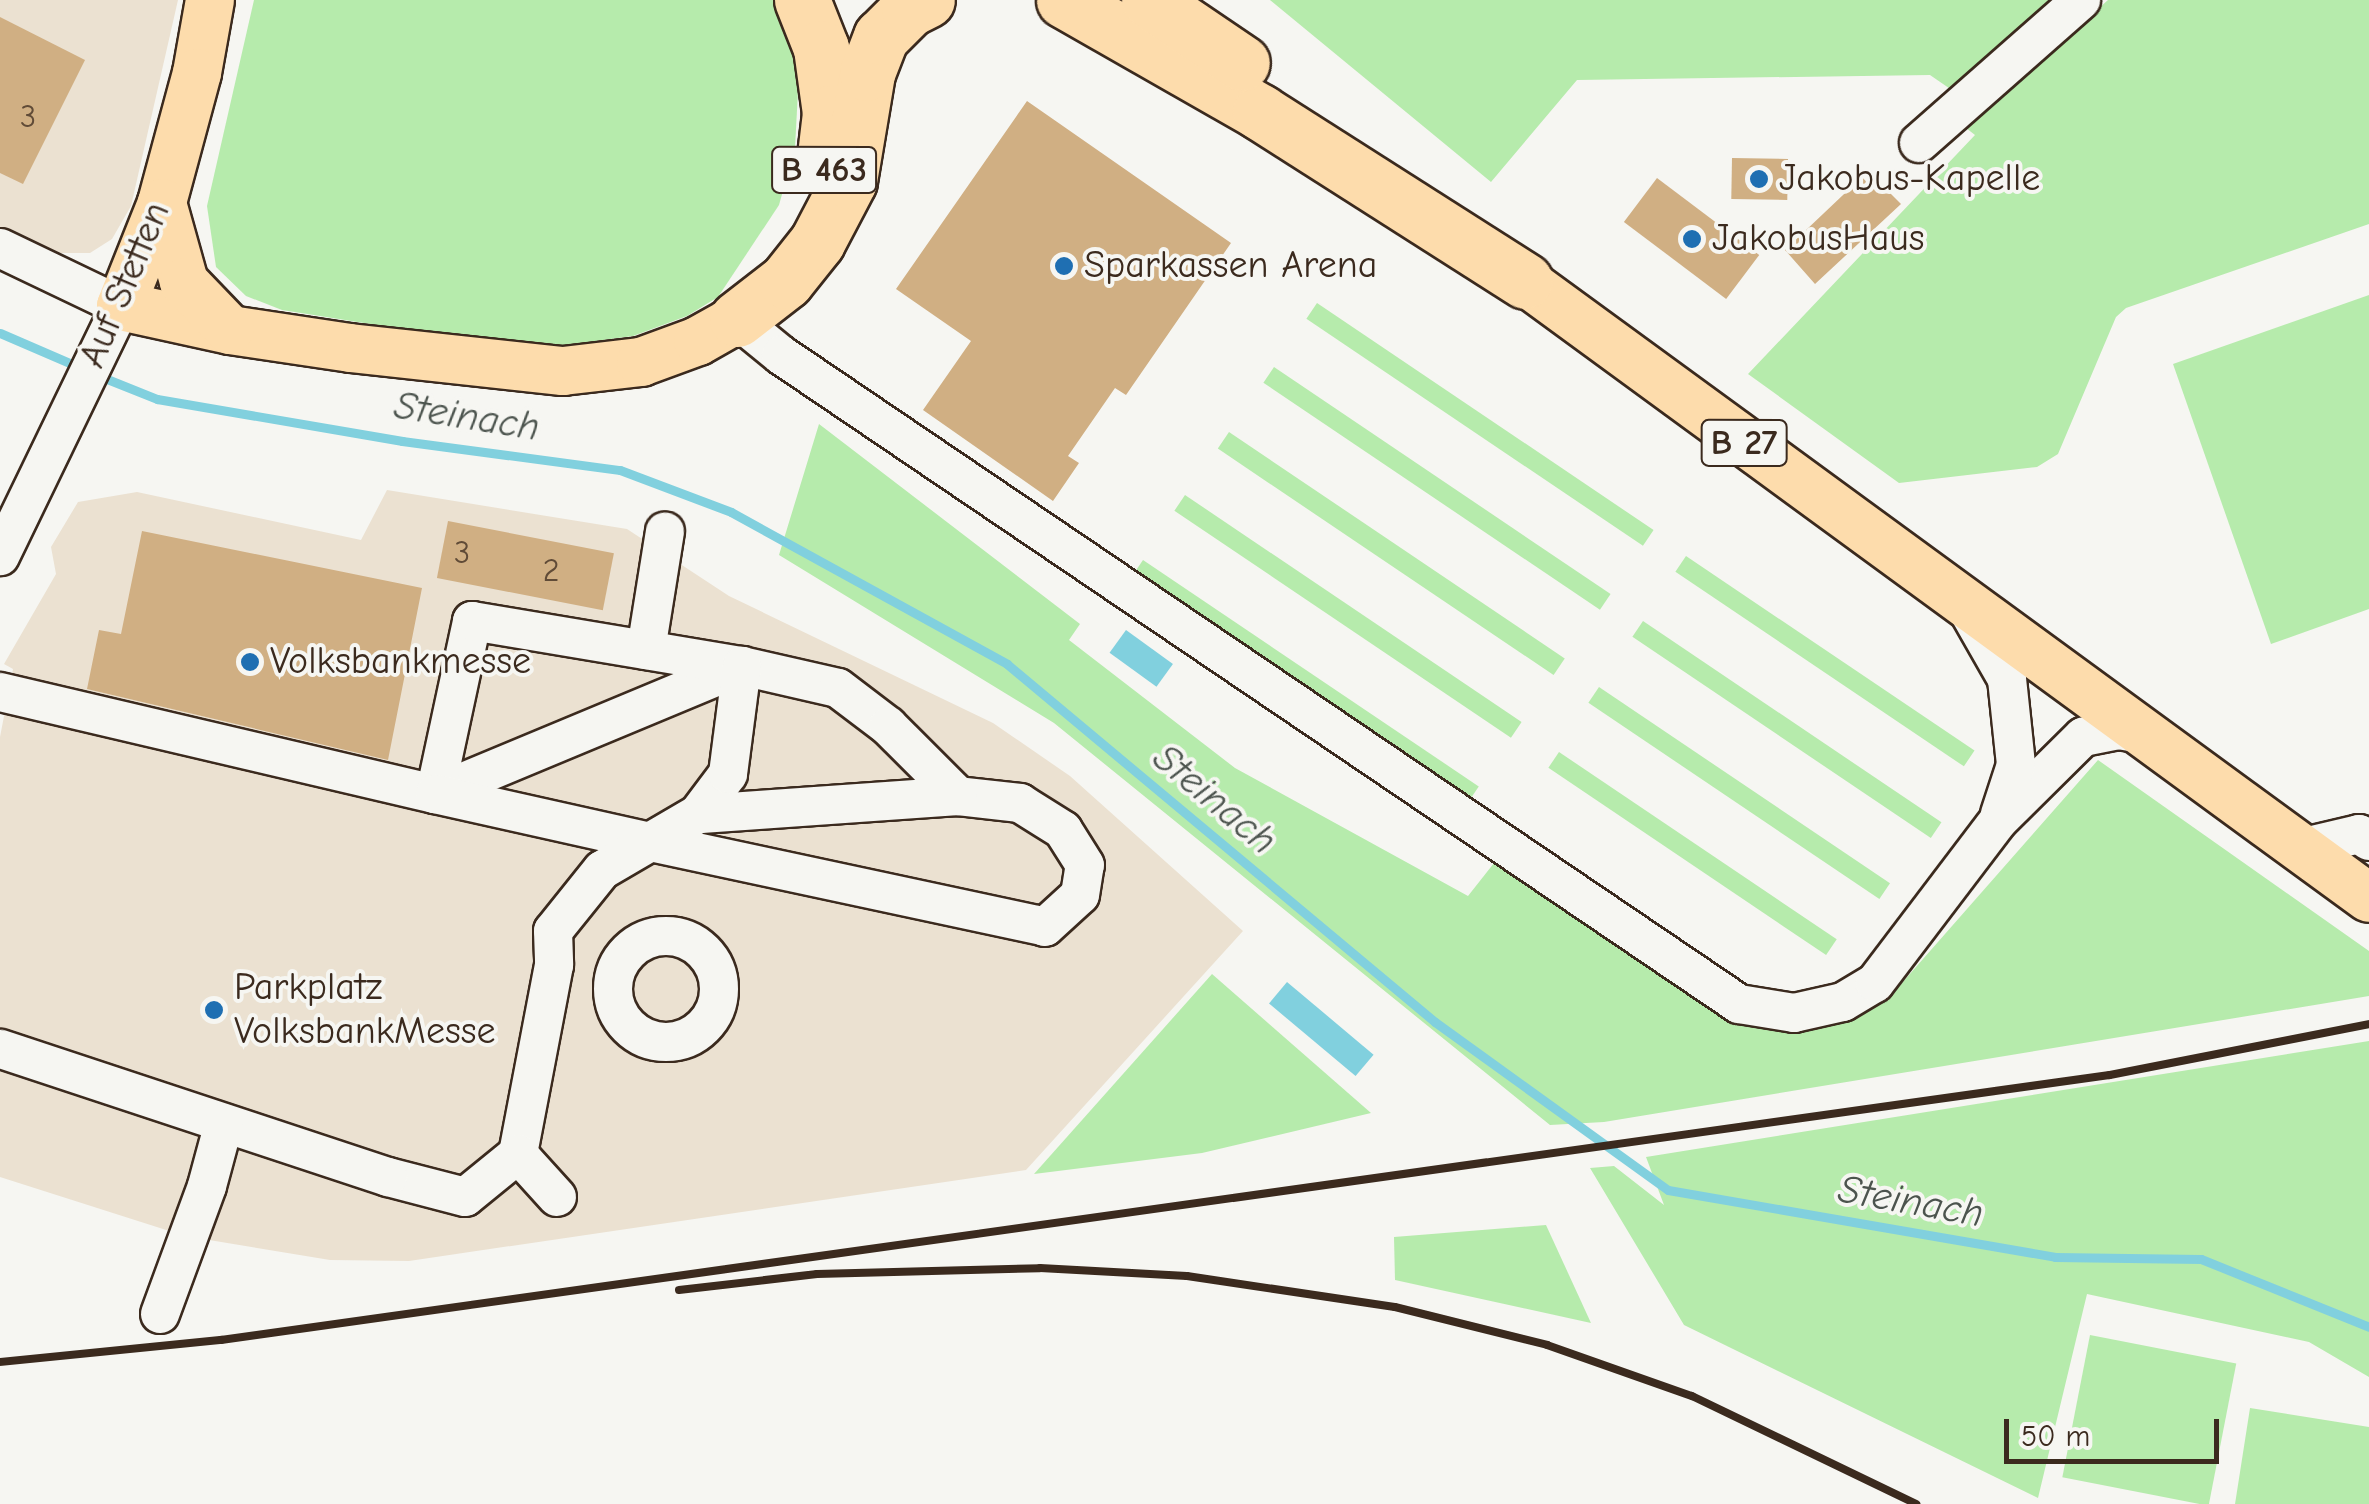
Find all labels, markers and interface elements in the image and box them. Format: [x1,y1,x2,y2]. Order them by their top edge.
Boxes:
house number: 3 [20,98,36,136]
road number: B 463 [769,140,879,200]
place label: Jakobus-Kapelle [1779,156,2040,202]
marker: Jakobus-Kapelle [1748,168,1770,190]
street label: Auf Stetten [70,195,180,375]
place label: JakobusHaus [1712,216,1925,262]
marker: JakobusHaus [1681,228,1703,250]
place label: Sparkassen Arena [1084,243,1377,289]
marker: Sparkassen Arena [1053,255,1075,277]
water label: Steinach [391,381,543,451]
road number: B 27 [1699,413,1789,473]
house number: 3 [454,534,470,572]
house number: 2 [543,552,559,590]
place label: Volksbankmesse [270,639,531,685]
marker: Volksbankmesse [239,651,261,673]
water label: Steinach [1143,733,1287,865]
place label: Parkplatz VolksbankMesse [234,965,495,1054]
marker: Parkplatz VolksbankMesse [203,999,225,1021]
water label: Steinach [1835,1165,1987,1237]
scale bar [2009,1399,2224,1461]
text: 50 m [2021,1419,2090,1454]

